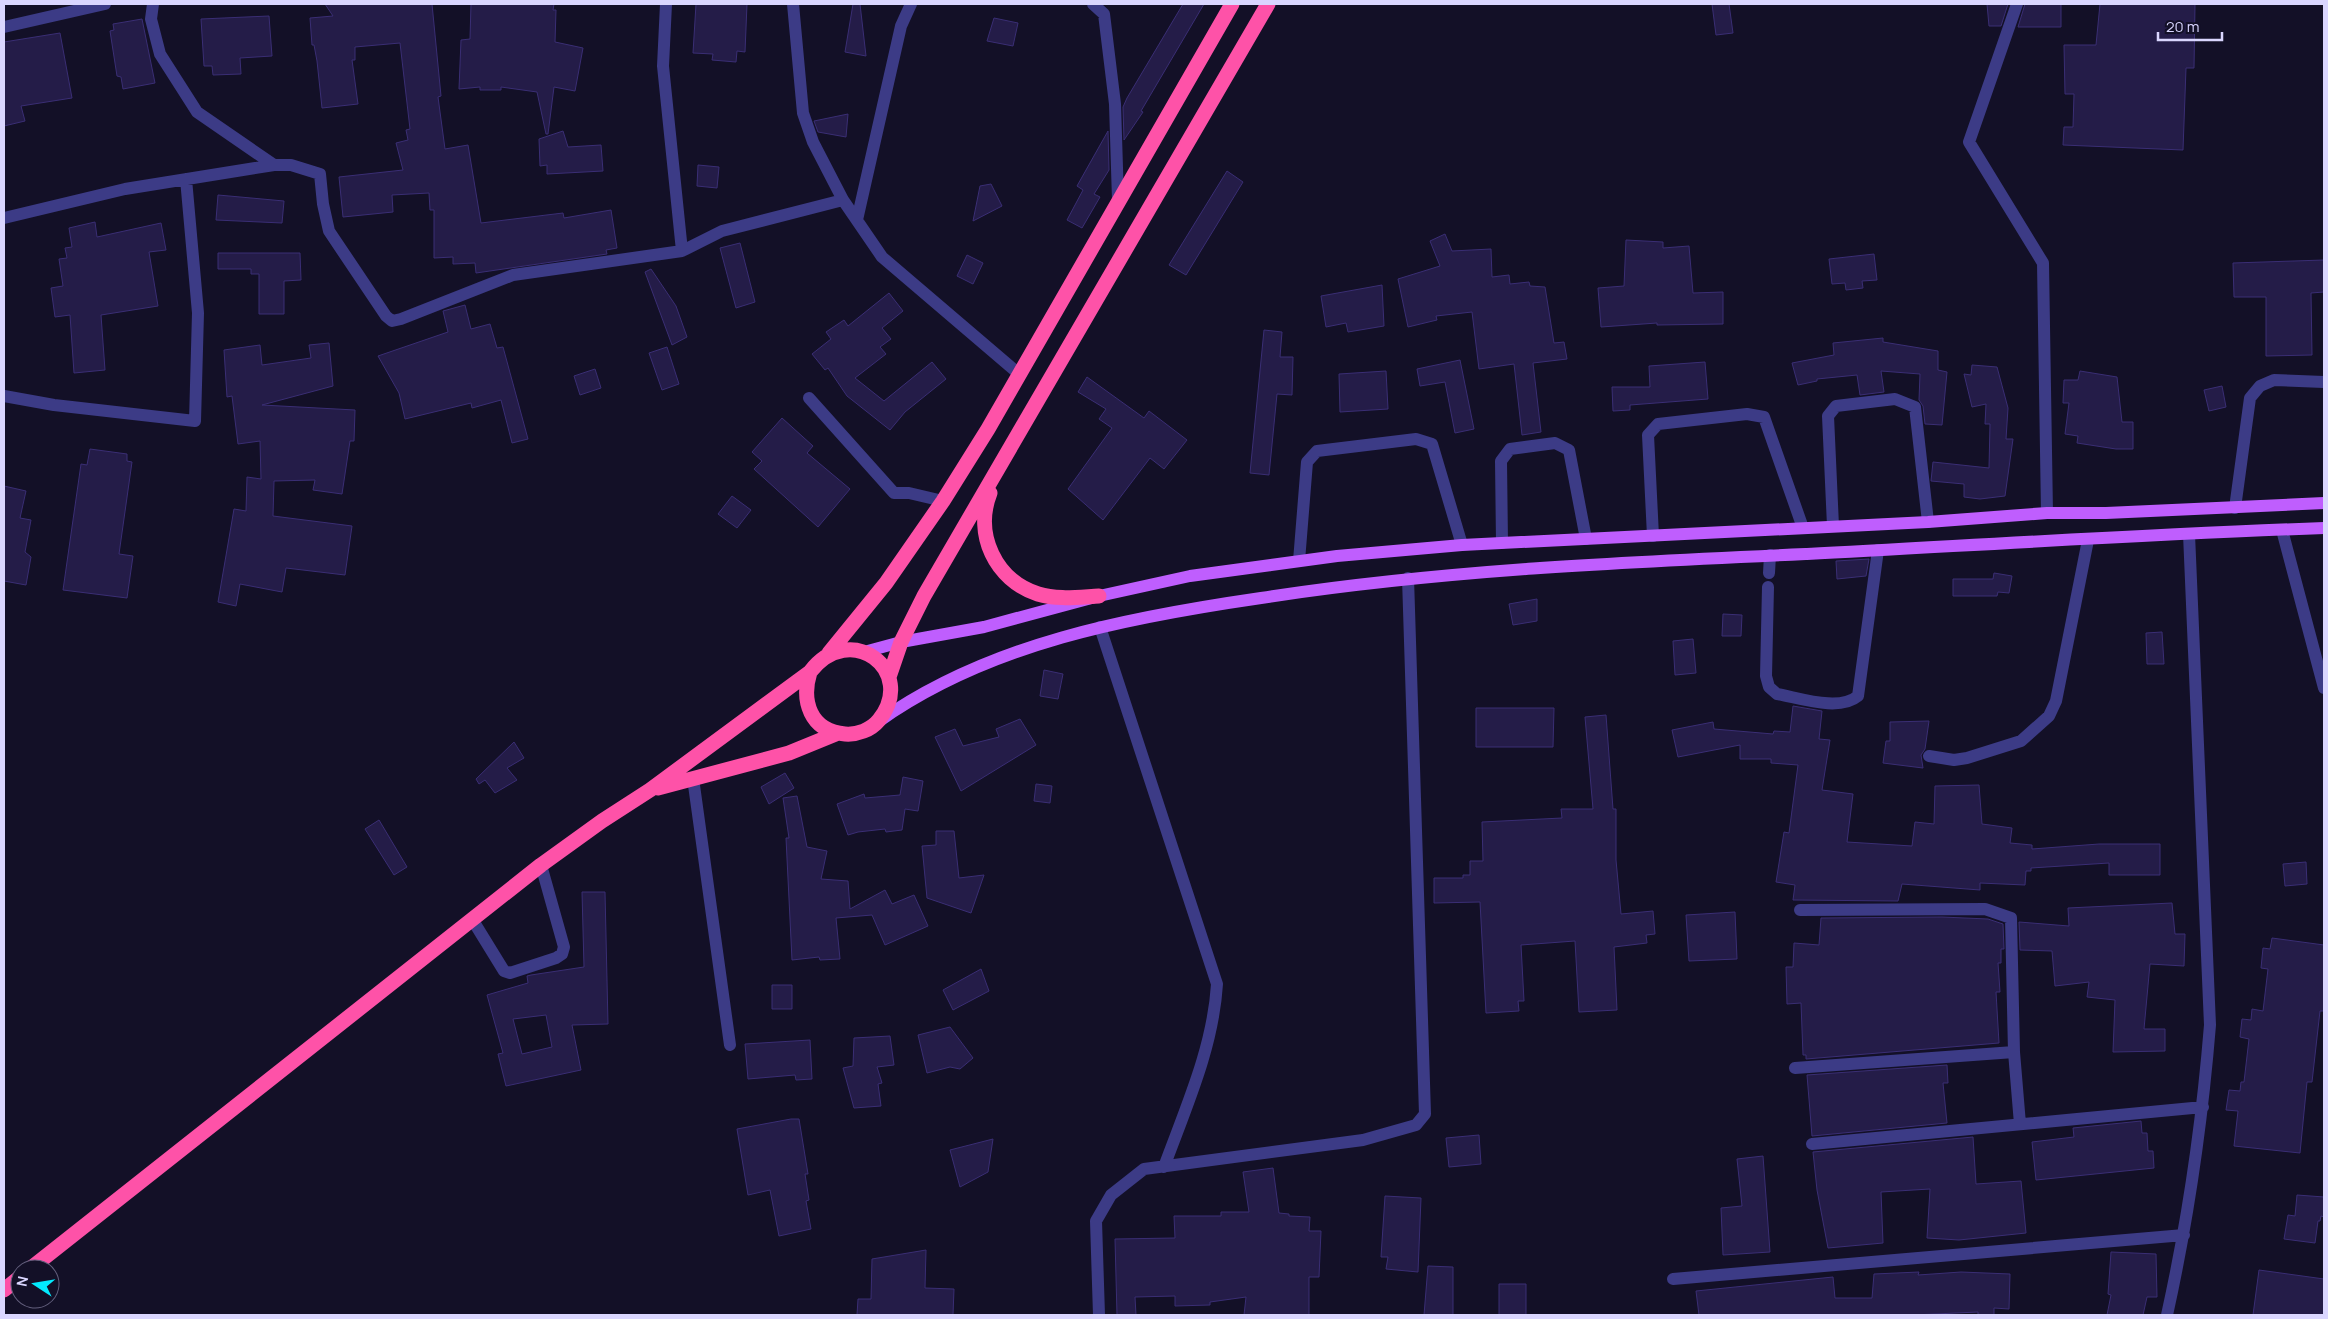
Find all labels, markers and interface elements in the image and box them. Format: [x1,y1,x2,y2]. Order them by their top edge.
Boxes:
scale bar [2158,10,2222,42]
text: 20 m [2166,16,2199,37]
north arrow [10,1259,60,1309]
text: N [11,1274,32,1288]

